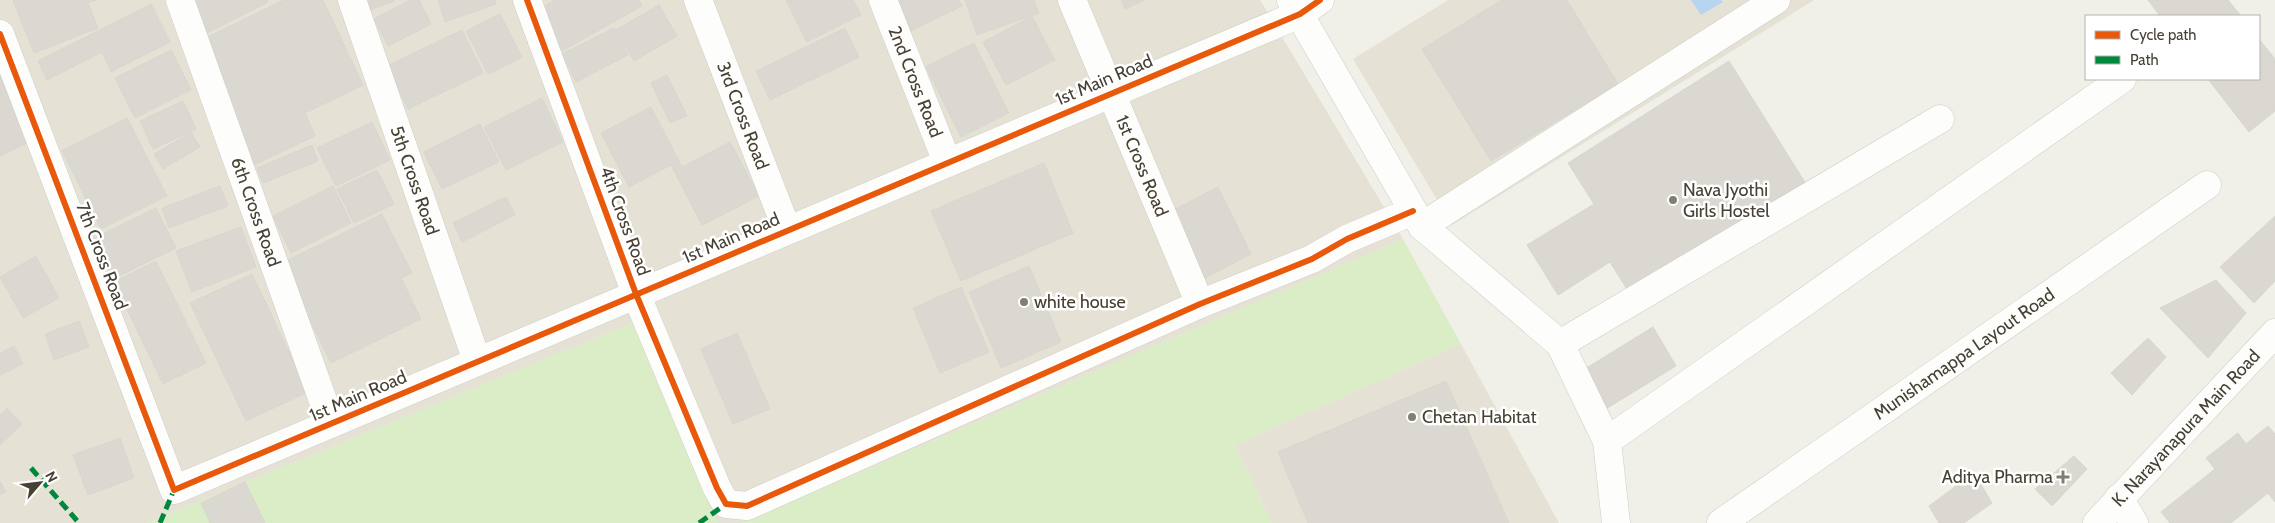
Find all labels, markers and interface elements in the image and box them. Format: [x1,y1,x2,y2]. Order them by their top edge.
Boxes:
legend [2085,15,2260,80]
street label: 2nd Cross Road [883,23,947,141]
text: Cycle path [2130,26,2196,44]
street label: 1st Main Road [1052,50,1156,110]
text: Path [2130,51,2159,69]
street label: 3rd Cross Road [712,59,774,173]
street label: 1st Cross Road [1111,112,1173,220]
street label: 5th Cross Road [385,123,444,238]
street label: 6th Cross Road [226,154,285,270]
street label: 4th Cross Road [595,163,655,279]
place label: Nava Jyothi Girls Hostel [1683,179,1770,222]
marker: Nava Jyothi Girls Hostel [1667,194,1679,206]
street label: 7th Cross Road [71,199,133,313]
street label: 1st Main Road [679,208,783,268]
street label: Munishamappa Layout Road [1869,283,2059,425]
place label: white house [1034,291,1126,313]
marker: white house [1018,296,1030,308]
street label: K. Narayanapura Main Road [2107,345,2265,511]
street label: 1st Main Road [306,366,410,426]
place label: Chetan Habitat [1422,406,1536,428]
marker: Chetan Habitat [1406,411,1418,423]
north arrow [15,458,65,508]
place label: Aditya Pharma [1942,466,2053,488]
text: N [41,468,62,485]
marker: Aditya Pharma [2057,471,2069,483]

